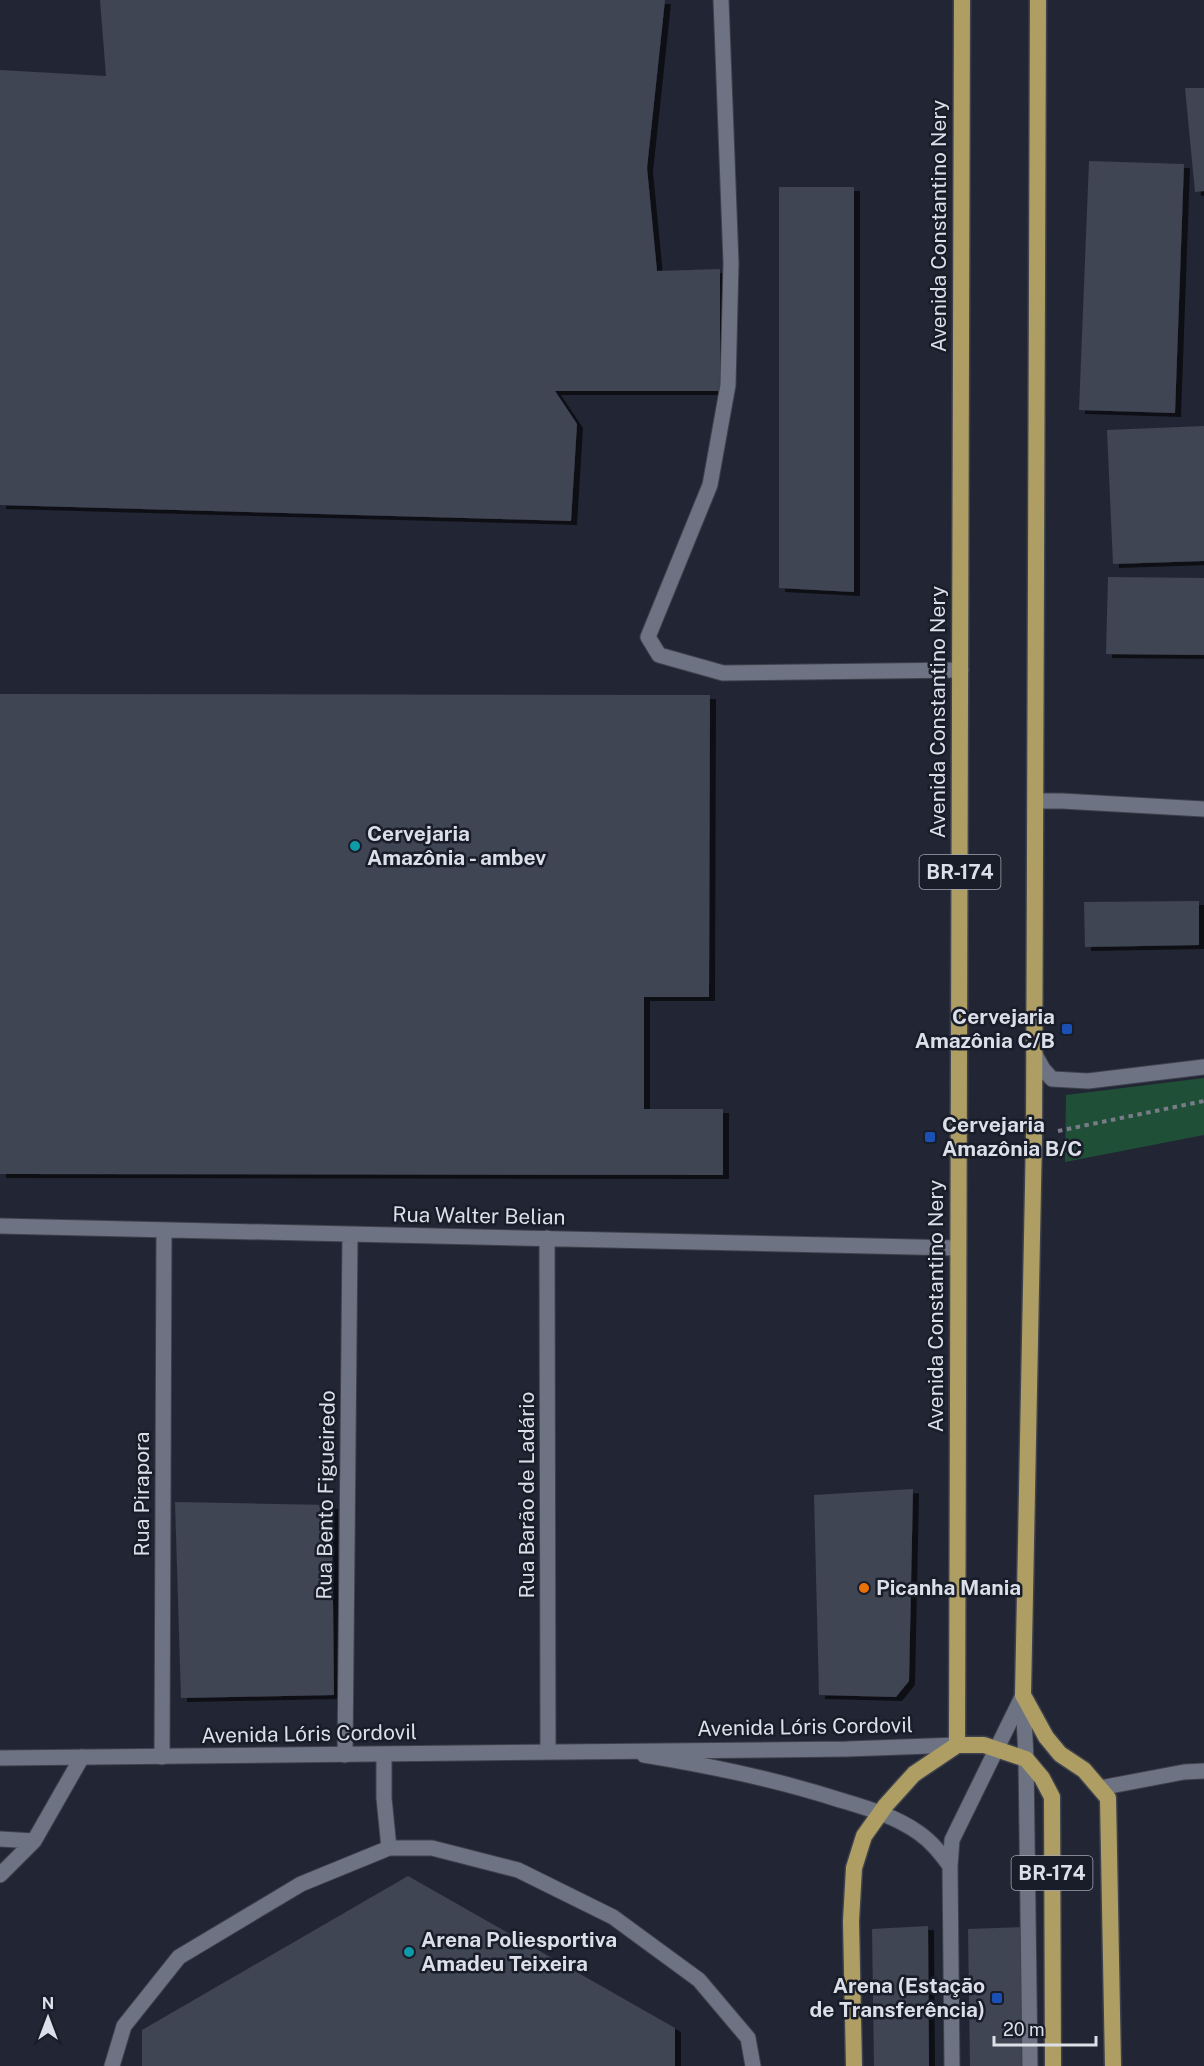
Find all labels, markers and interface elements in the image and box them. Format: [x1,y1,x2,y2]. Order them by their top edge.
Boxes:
street label: Avenida Constantino Nery [926,100,951,352]
street label: Avenida Constantino Nery [925,586,950,838]
place label: Cervejaria Amazônia - ambev [367,821,546,870]
marker: Cervejaria Amazônia - ambev [348,839,362,853]
road number: BR-174 [920,855,1000,889]
place label: Cervejaria Amazônia C/B [915,1004,1055,1053]
marker: Cervejaria Amazônia C/B [1060,1022,1074,1036]
place label: Cervejaria Amazônia B/C [942,1112,1082,1161]
marker: Cervejaria Amazônia B/C [923,1130,937,1144]
street label: Avenida Constantino Nery [923,1180,948,1432]
street label: Rua Walter Belian [392,1201,566,1230]
street label: Rua Bento Figueiredo [311,1390,340,1600]
street label: Rua Barão de Ladário [514,1392,539,1598]
street label: Rua Pirapora [129,1432,154,1556]
place label: Picanha Mania [876,1575,1021,1600]
marker: Picanha Mania [857,1581,871,1595]
street label: Avenida Lóris Cordovil [697,1712,913,1741]
street label: Avenida Lóris Cordovil [201,1719,417,1748]
road number: BR-174 [1012,1856,1092,1890]
place label: Arena Poliesportiva Amadeu Teixeira [421,1927,617,1976]
marker: Arena Poliesportiva Amadeu Teixeira [402,1945,416,1959]
place label: Arena (Estação de Transferência) [810,1973,985,2022]
north arrow [18,1988,78,2048]
marker: Arena (Estação de Transferência) [990,1991,1004,2005]
text: N [42,1994,54,2013]
scale bar [994,2009,1096,2047]
text: 20 m [1003,2019,1045,2040]

